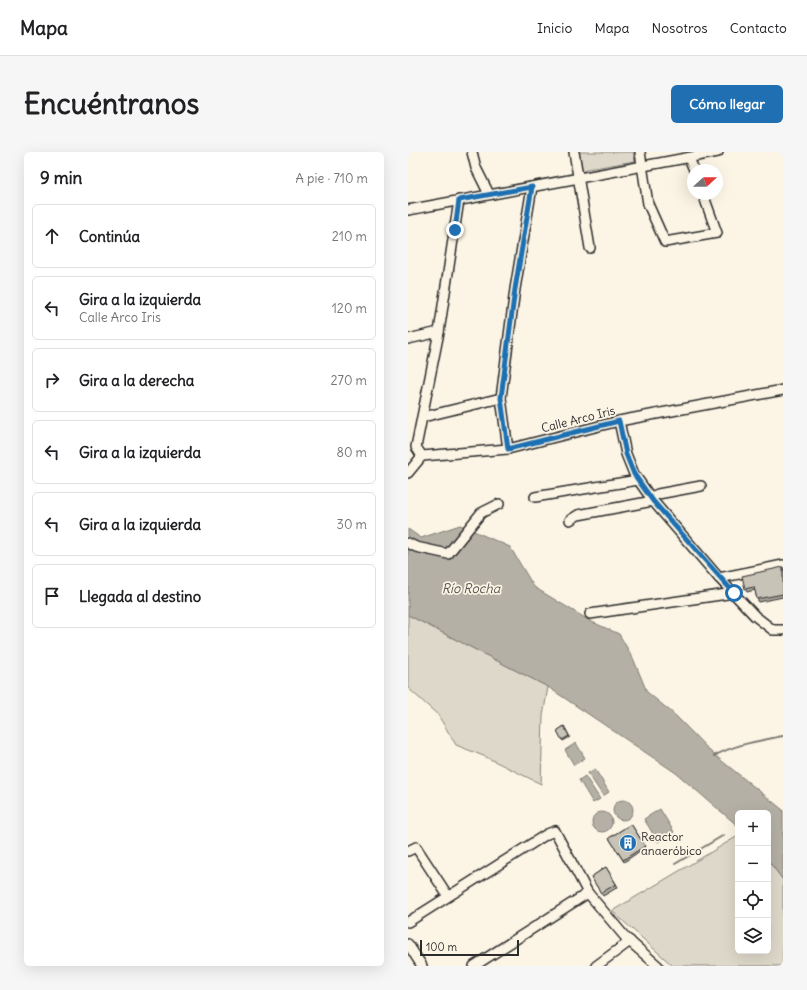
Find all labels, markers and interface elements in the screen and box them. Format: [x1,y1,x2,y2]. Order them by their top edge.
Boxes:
text: Mapa [20,16,68,40]
text: Inicio [537,19,572,37]
text: Mapa [594,19,630,37]
text: Nosotros [652,19,708,37]
text: Contacto [730,19,787,37]
button: Cómo llegar [671,85,783,123]
text: Encuéntranos [24,86,199,122]
north arrow [687,164,723,200]
text: 9 min [40,167,82,189]
text: A pie · 710 m [296,170,368,187]
route end [446,221,464,239]
icon: ahead [41,225,63,247]
text: Continúa [79,227,140,246]
text: 210 m [332,228,367,245]
text: Gira a la izquierda [79,290,201,309]
icon: left [41,297,63,319]
text: 120 m [332,300,367,317]
text: Calle Arco Iris [79,309,161,326]
icon: right [41,369,63,391]
text: Gira a la derecha [79,371,194,390]
text: 270 m [330,372,367,389]
street label: Calle Arco Iris [539,403,617,435]
icon: left [41,441,63,463]
text: Gira a la izquierda [79,443,201,462]
text: 80 m [336,444,367,461]
icon: left [41,513,63,535]
text: Gira a la izquierda [79,515,201,534]
text: 30 m [337,516,367,533]
water label: Río Rocha [442,580,501,597]
route start [725,584,743,602]
icon: arrive [41,585,63,607]
text: Llegada al destino [79,587,201,606]
map controls [735,810,771,954]
button: + [735,810,771,846]
place label: Reactor anaeróbico [641,829,702,858]
building icon: Reactor anaeróbico [618,833,638,853]
button: − [735,846,771,882]
button: locate [735,882,771,918]
button: layers [735,918,771,954]
scale bar [420,938,519,957]
text: 100 m [426,940,457,954]

